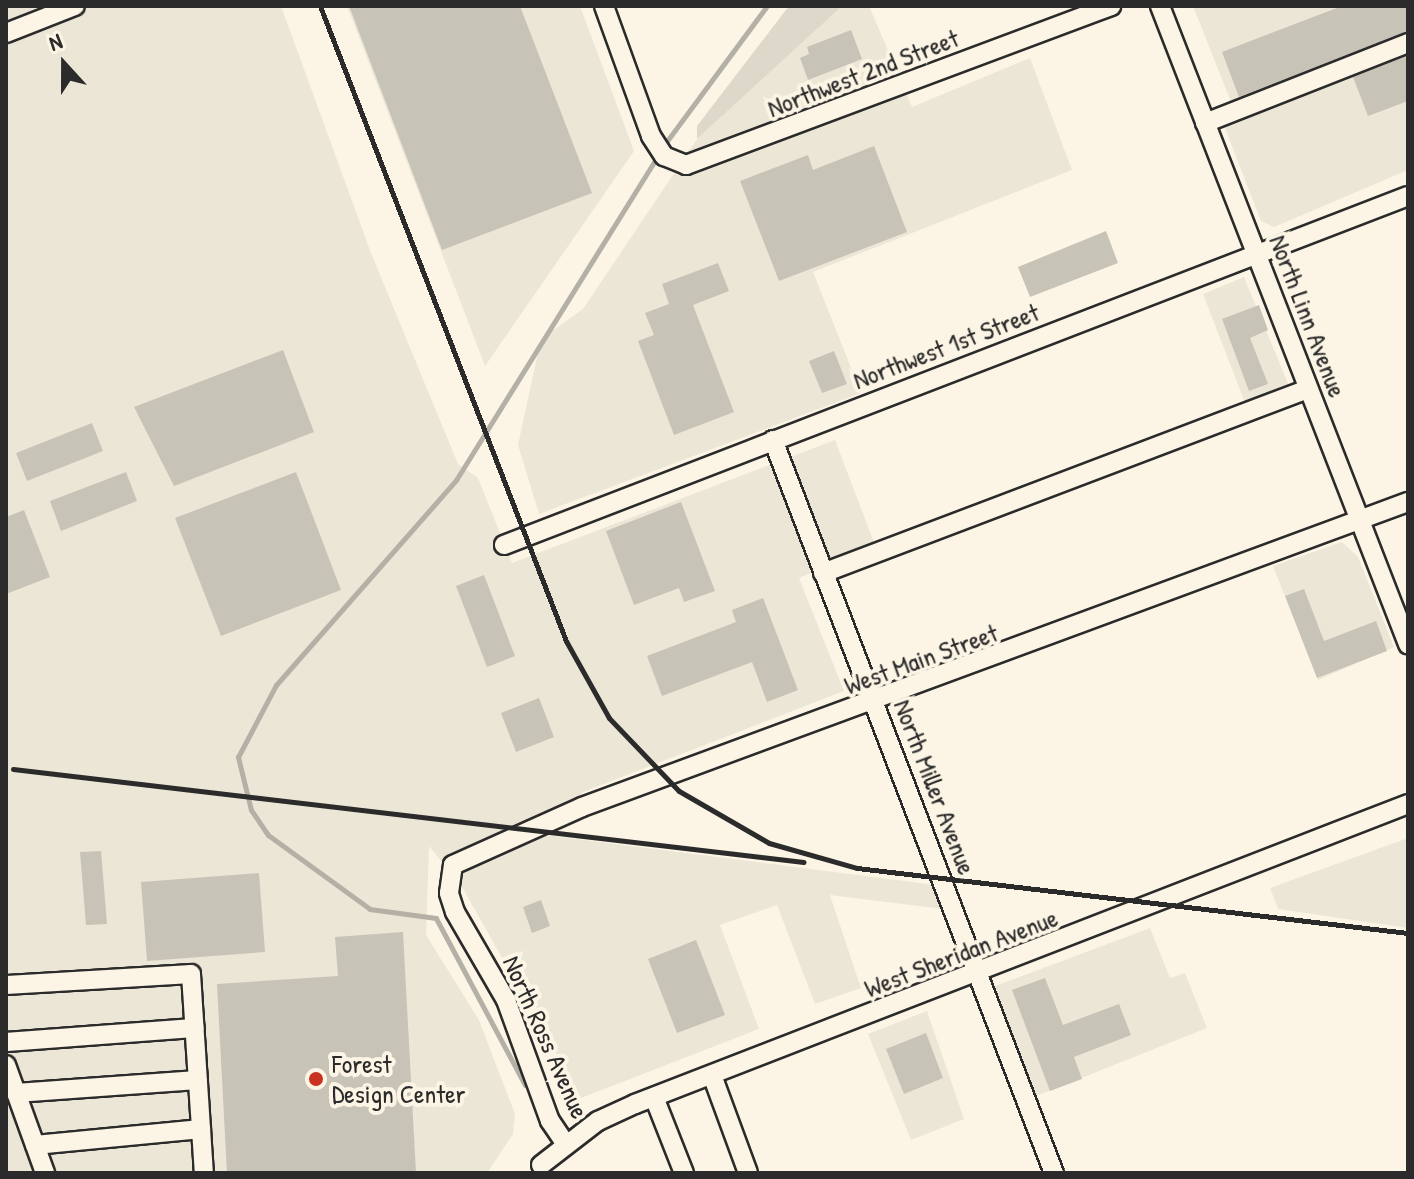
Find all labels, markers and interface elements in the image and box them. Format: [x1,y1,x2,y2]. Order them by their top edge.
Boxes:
street label: Northwest 2nd Street [763,22,963,124]
north arrow [24,24,104,104]
text: N [45,25,66,58]
street label: North Linn Avenue [1263,231,1353,401]
street label: Northwest 1st Street [849,296,1043,396]
street label: West Main Street [840,617,1002,701]
street label: North Miller Avenue [887,695,983,879]
street label: West Sheridan Avenue [860,902,1062,1004]
street label: North Ross Avenue [496,951,596,1123]
place label: Forest Design Center [332,1048,465,1110]
marker: Forest Design Center [307,1070,325,1088]

